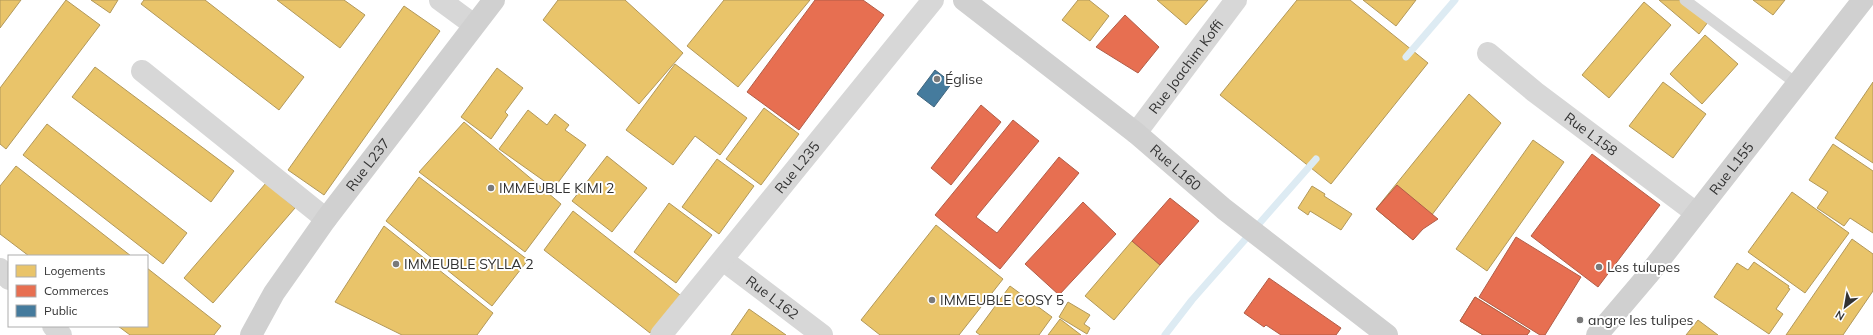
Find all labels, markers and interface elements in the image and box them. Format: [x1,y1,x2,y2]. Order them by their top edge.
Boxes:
street label: Rue Joachim Koffi [1145,16,1227,118]
place label: Église [945,70,983,88]
marker: Église [932,74,942,84]
street label: Rue L158 [1561,108,1621,160]
street label: Rue L237 [342,134,394,195]
street label: Rue L235 [771,138,824,197]
street label: Rue L155 [1705,139,1757,198]
street label: Rue L160 [1146,140,1205,194]
place label: IMMEUBLE KIMI 2 [499,179,614,197]
marker: IMMEUBLE KIMI 2 [486,183,496,193]
legend [8,255,148,327]
place label: IMMEUBLE SYLLA 2 [404,255,534,273]
place label: Les tulupes [1607,258,1680,276]
marker: IMMEUBLE SYLLA 2 [391,259,401,269]
marker: Les tulupes [1594,262,1604,272]
text: Logements [44,263,105,278]
street label: Rue L162 [742,272,803,323]
text: Commerces [44,283,109,298]
north arrow [1825,287,1865,327]
place label: IMMEUBLE COSY 5 [940,291,1064,309]
marker: IMMEUBLE COSY 5 [927,295,937,305]
text: Public [44,303,78,318]
text: N [1833,307,1847,324]
place label: angre les tulipes [1588,311,1694,329]
marker: angre les tulipes [1575,315,1585,325]

